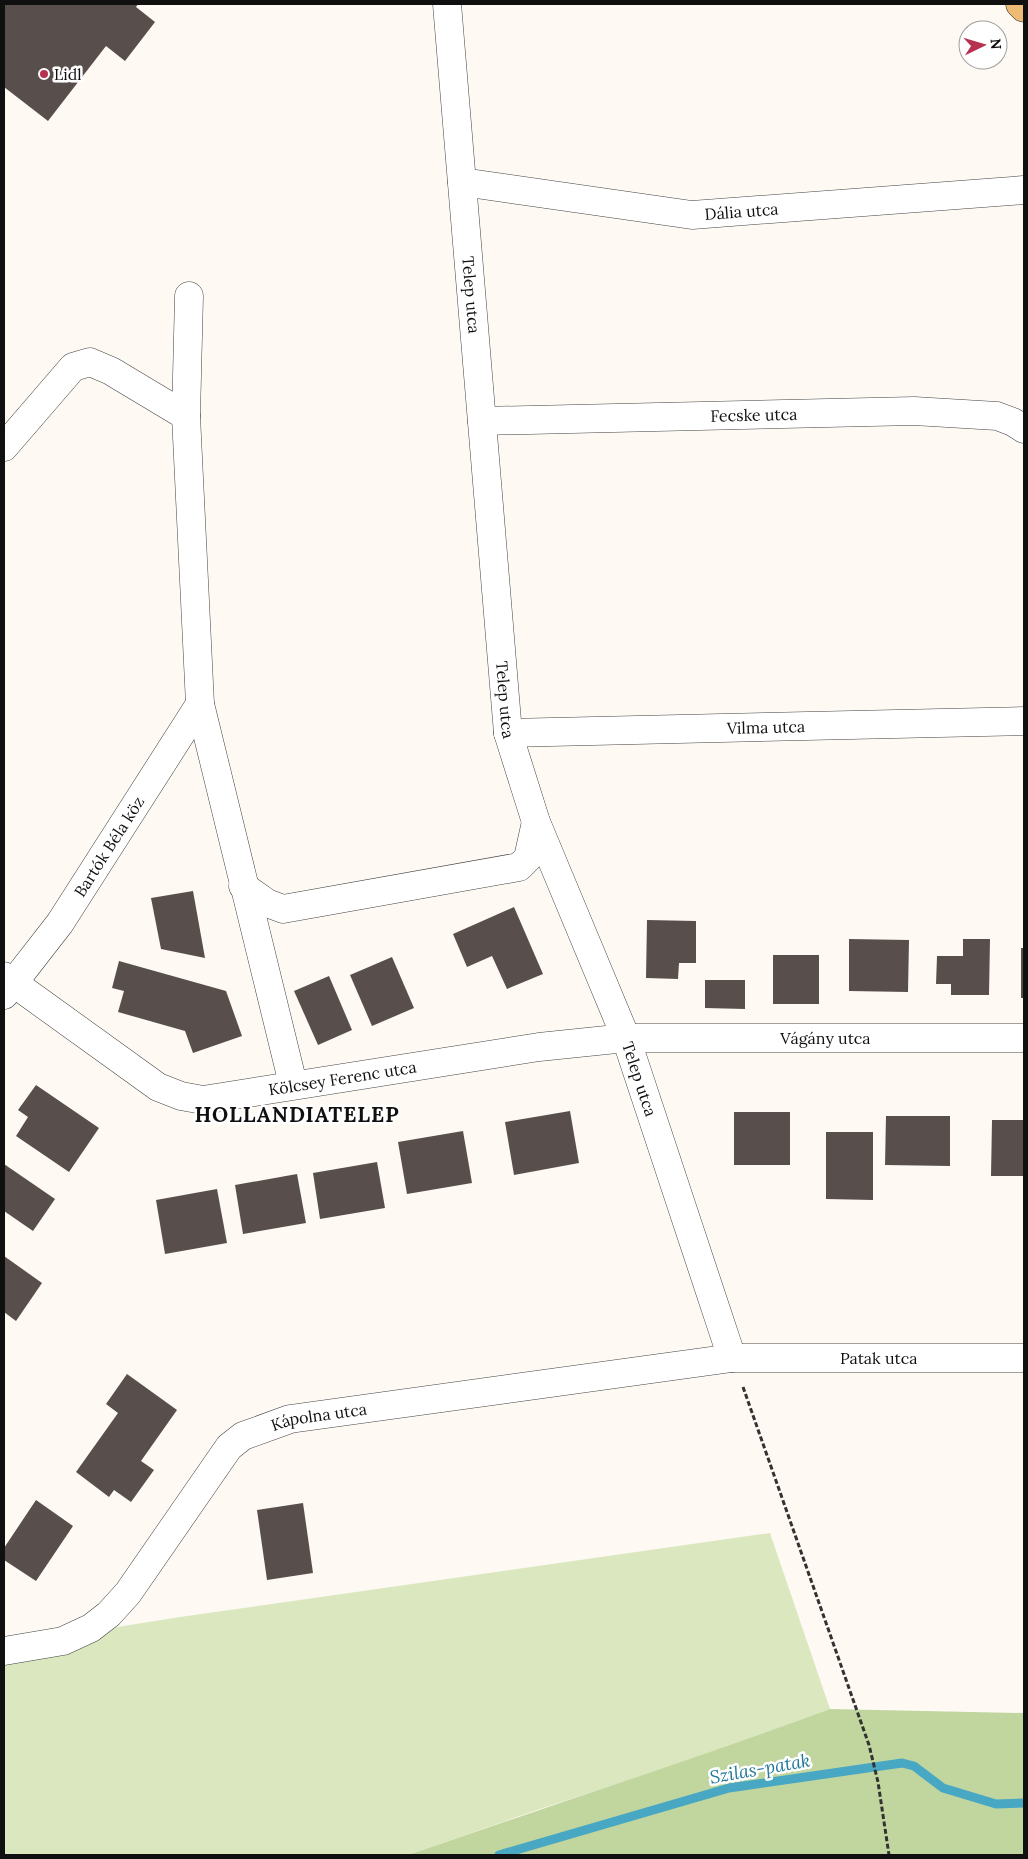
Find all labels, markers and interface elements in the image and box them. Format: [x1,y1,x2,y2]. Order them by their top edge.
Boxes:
north arrow [958,20,1008,70]
text: N [987,38,1005,50]
place label: Lidl [54,64,82,84]
marker: Lidl [38,68,50,80]
street label: Dália utca [704,199,779,224]
street label: Telep utca [458,256,485,334]
street label: Fecske utca [710,404,798,426]
street label: Telep utca [492,660,519,741]
street label: Vilma utca [726,716,805,738]
street label: Bartók Béla köz [69,793,148,900]
street label: Vágány utca [779,1028,871,1048]
street label: Telep utca [618,1039,661,1119]
street label: Kölcsey Ferenc utca [267,1057,418,1100]
district label: HOLLANDIATELEP [194,1101,400,1128]
street label: Patak utca [840,1348,917,1368]
street label: Kápolna utca [268,1399,368,1435]
water label: Szilas-patak [708,1748,812,1789]

